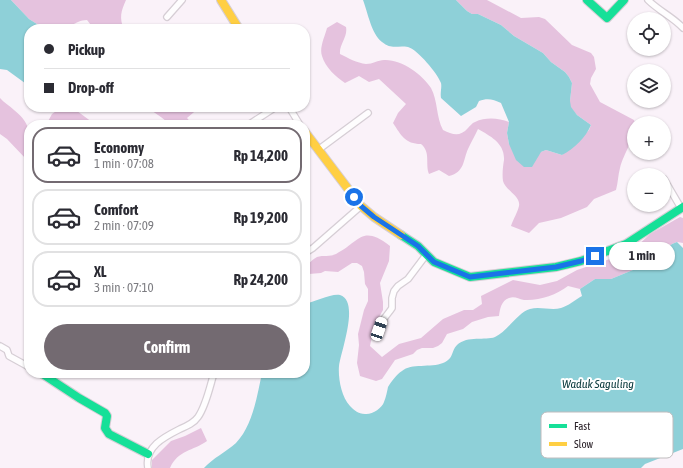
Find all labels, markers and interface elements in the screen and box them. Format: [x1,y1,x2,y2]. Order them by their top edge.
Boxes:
map controls [627,12,671,212]
button: locate [627,12,671,56]
text: Pickup [68,41,105,58]
button: layers [627,64,671,108]
text: Drop-off [68,79,114,96]
button: + [627,116,671,160]
icon: car [46,137,82,173]
text: Economy [94,139,144,156]
text: Rp 14,200 [233,147,288,164]
text: 1 min · 07:08 [94,156,154,171]
button: − [627,168,671,212]
route start [345,188,363,206]
icon: car [46,199,82,235]
text: Comfort [94,201,138,218]
text: Rp 19,200 [233,209,288,226]
text: 2 min · 07:09 [94,218,154,233]
callout: 1 min [609,242,675,270]
route end [586,247,604,265]
text: 1 min [629,248,655,263]
icon: car [46,261,82,297]
text: XL [94,263,107,280]
text: Rp 24,200 [233,271,288,288]
text: 3 min · 07:10 [94,280,154,295]
car [369,316,389,342]
button: Confirm [44,324,290,370]
water label: Waduk Saguling [562,377,634,391]
legend [541,412,673,458]
text: Fast [574,420,590,432]
text: Slow [574,438,593,450]

